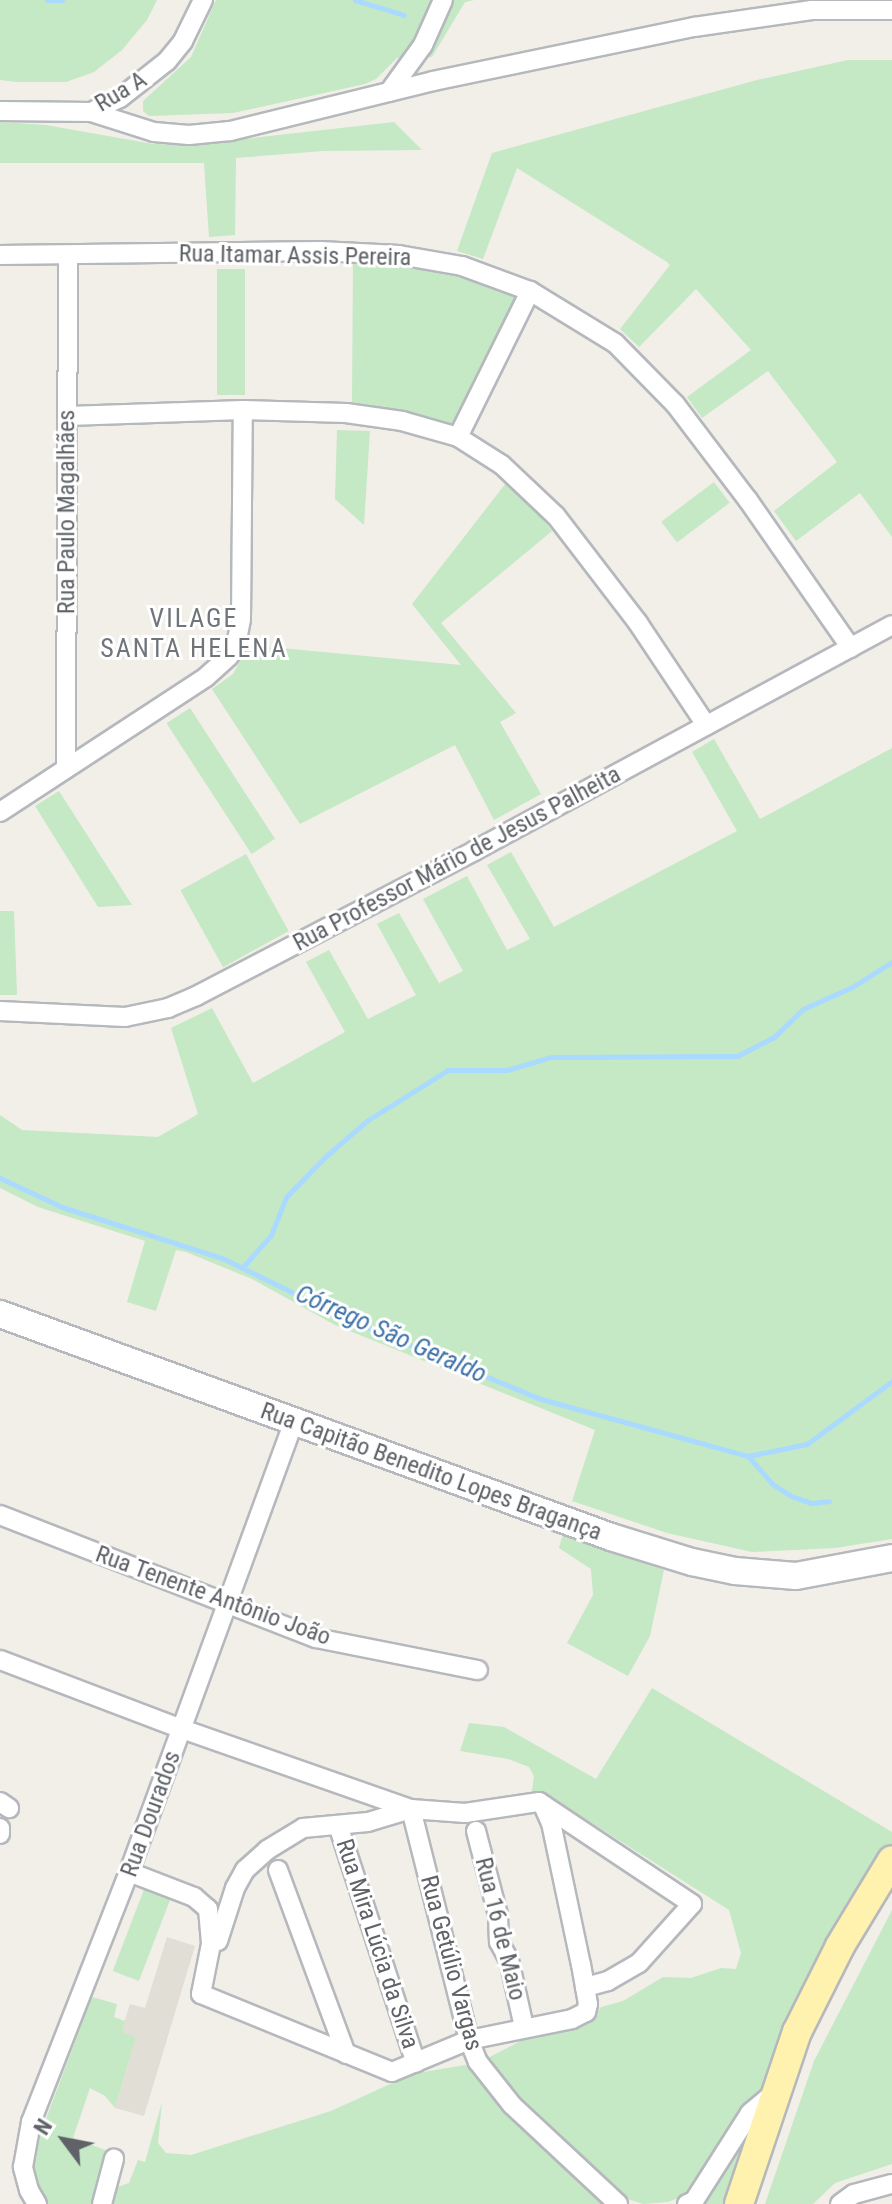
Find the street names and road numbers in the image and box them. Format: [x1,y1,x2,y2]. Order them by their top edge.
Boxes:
street label: Rua A [90,65,152,119]
street label: Rua Itamar Assis Pereira [178,240,412,272]
street label: Rua Paulo Magalhães [53,410,81,614]
street label: Rua Professor Mário de Jesus Palheita [288,760,626,958]
street label: Rua Capitão Benedito Lopes Bragança [256,1397,606,1547]
street label: Rua Tenente Antônio João [91,1540,335,1652]
street label: Rua Dourados [115,1747,187,1881]
street label: Rua Mira Lúcia da Silva [329,1835,425,2053]
street label: Rua 16 de Maio [468,1854,532,2004]
street label: Rua Getúlio Vargas [414,1872,488,2054]

